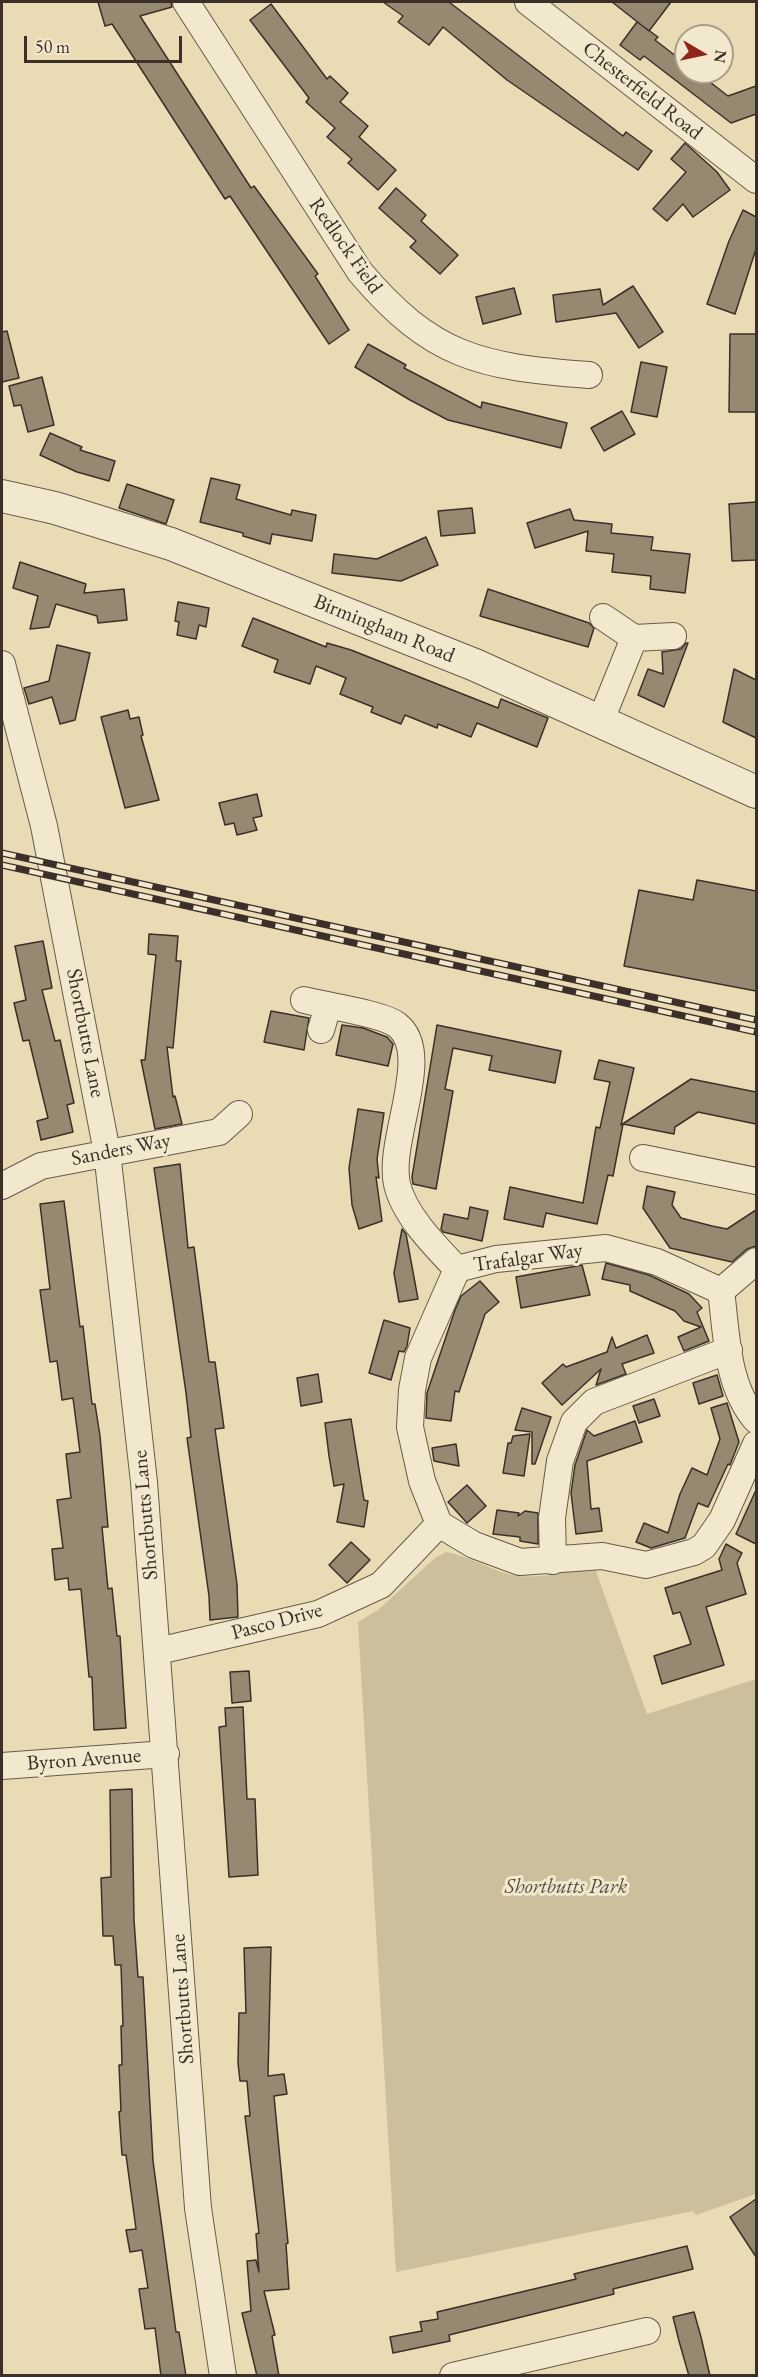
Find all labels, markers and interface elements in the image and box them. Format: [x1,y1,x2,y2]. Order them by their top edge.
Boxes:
scale bar [27,24,184,62]
north arrow [674,24,734,84]
text: 50 m [35,35,70,58]
street label: Chesterfield Road [577,36,707,146]
text: N [709,49,732,65]
street label: Redlock Field [303,193,387,299]
street label: Birmingham Road [310,589,458,669]
street label: Shortbutts Lane [60,967,110,1099]
street label: Sanders Way [69,1128,173,1172]
street label: Trafalgar Way [472,1238,584,1278]
street label: Shortbutts Lane [128,1449,164,1581]
street label: Pasco Drive [229,1598,325,1646]
street label: Byron Avenue [26,1743,142,1777]
park label: Shortbutts Park [505,1874,627,1900]
street label: Shortbutts Lane [166,1933,200,2065]

